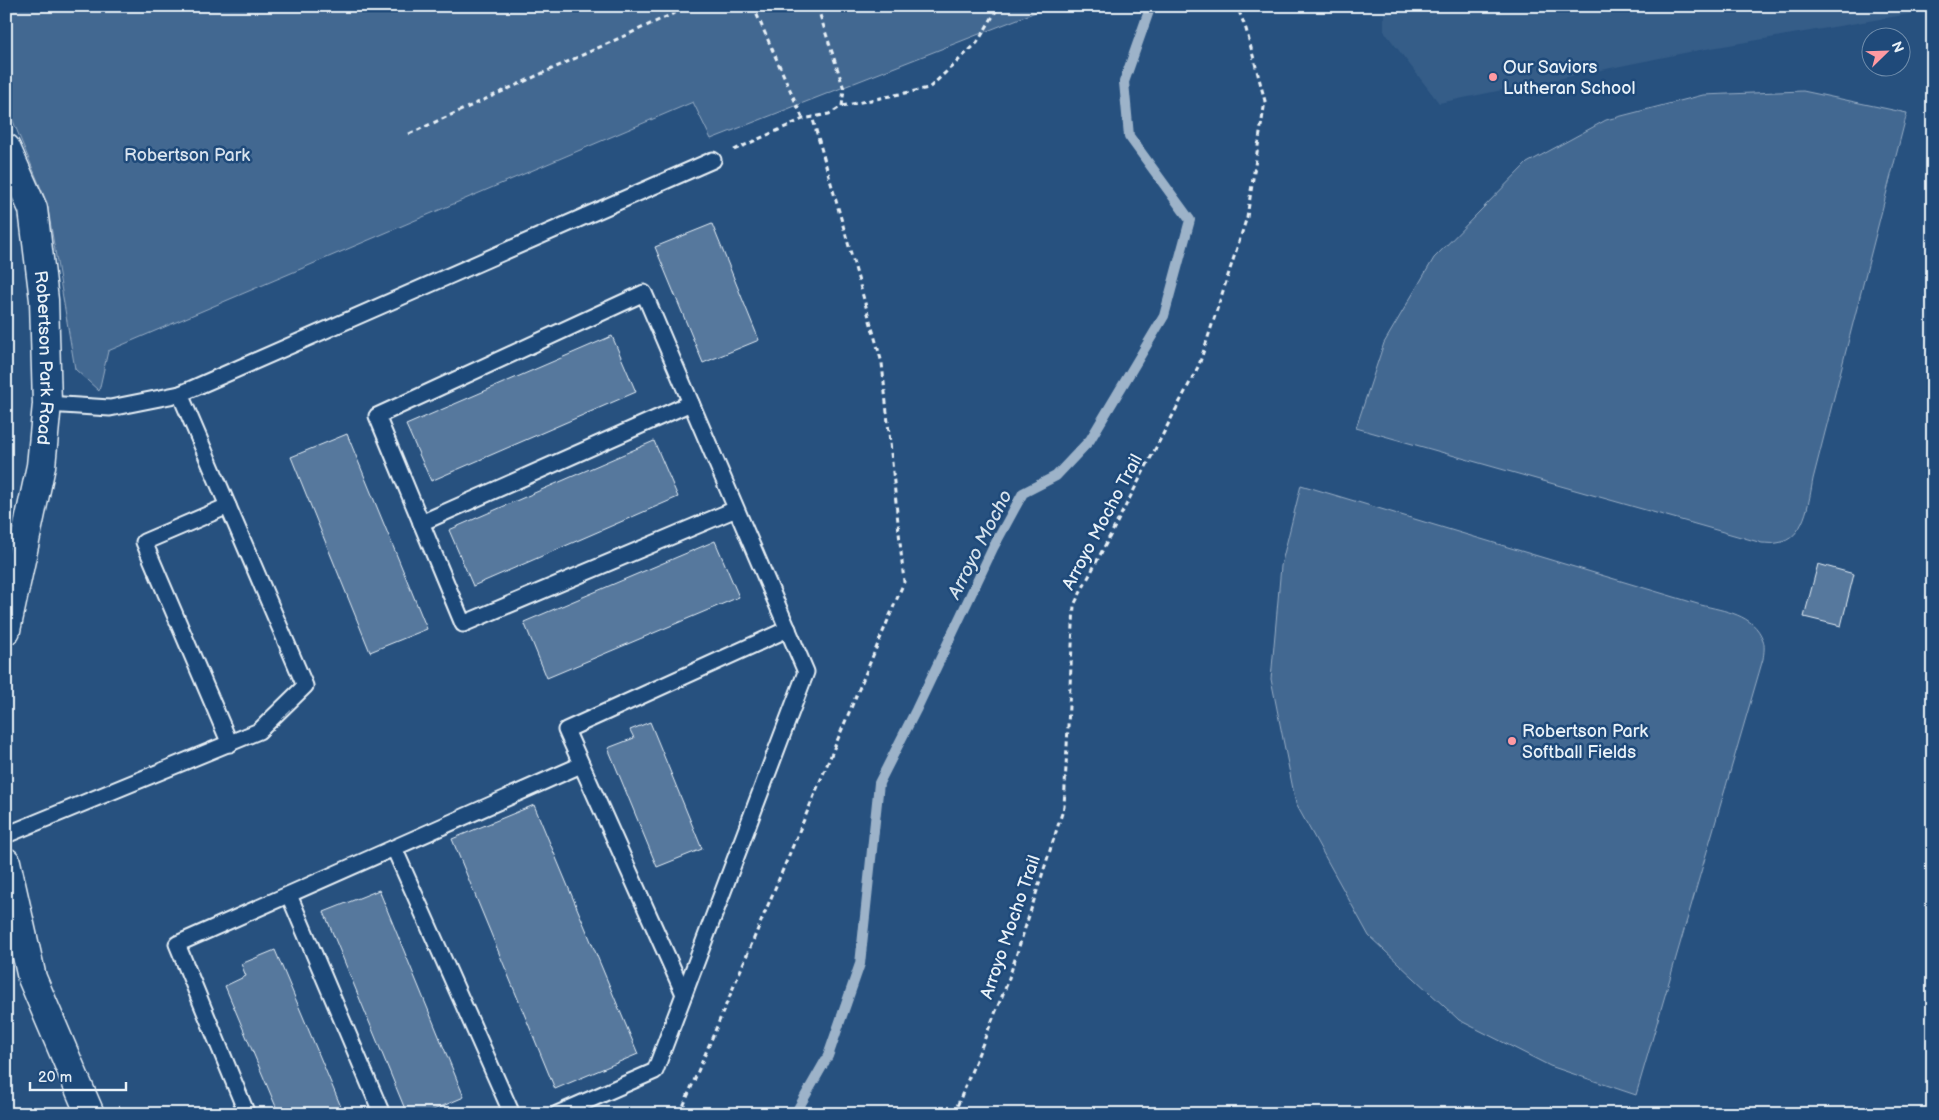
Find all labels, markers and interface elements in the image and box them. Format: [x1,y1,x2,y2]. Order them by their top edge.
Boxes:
north arrow [1862,28,1912,78]
text: N [1888,39,1907,55]
place label: Our Saviors Lutheran School [1503,57,1635,99]
marker: Our Saviors Lutheran School [1487,71,1499,83]
park label: Robertson Park [124,145,250,166]
street label: Robertson Park Road [30,269,57,446]
street label: Arroyo Mocho Trail [1058,451,1147,594]
water label: Arroyo Mocho [943,486,1018,604]
place label: Robertson Park Softball Fields [1522,721,1648,763]
marker: Robertson Park Softball Fields [1506,735,1518,747]
street label: Arroyo Mocho Trail [976,853,1045,1002]
scale bar [30,1060,126,1092]
text: 20 m [38,1068,72,1087]

